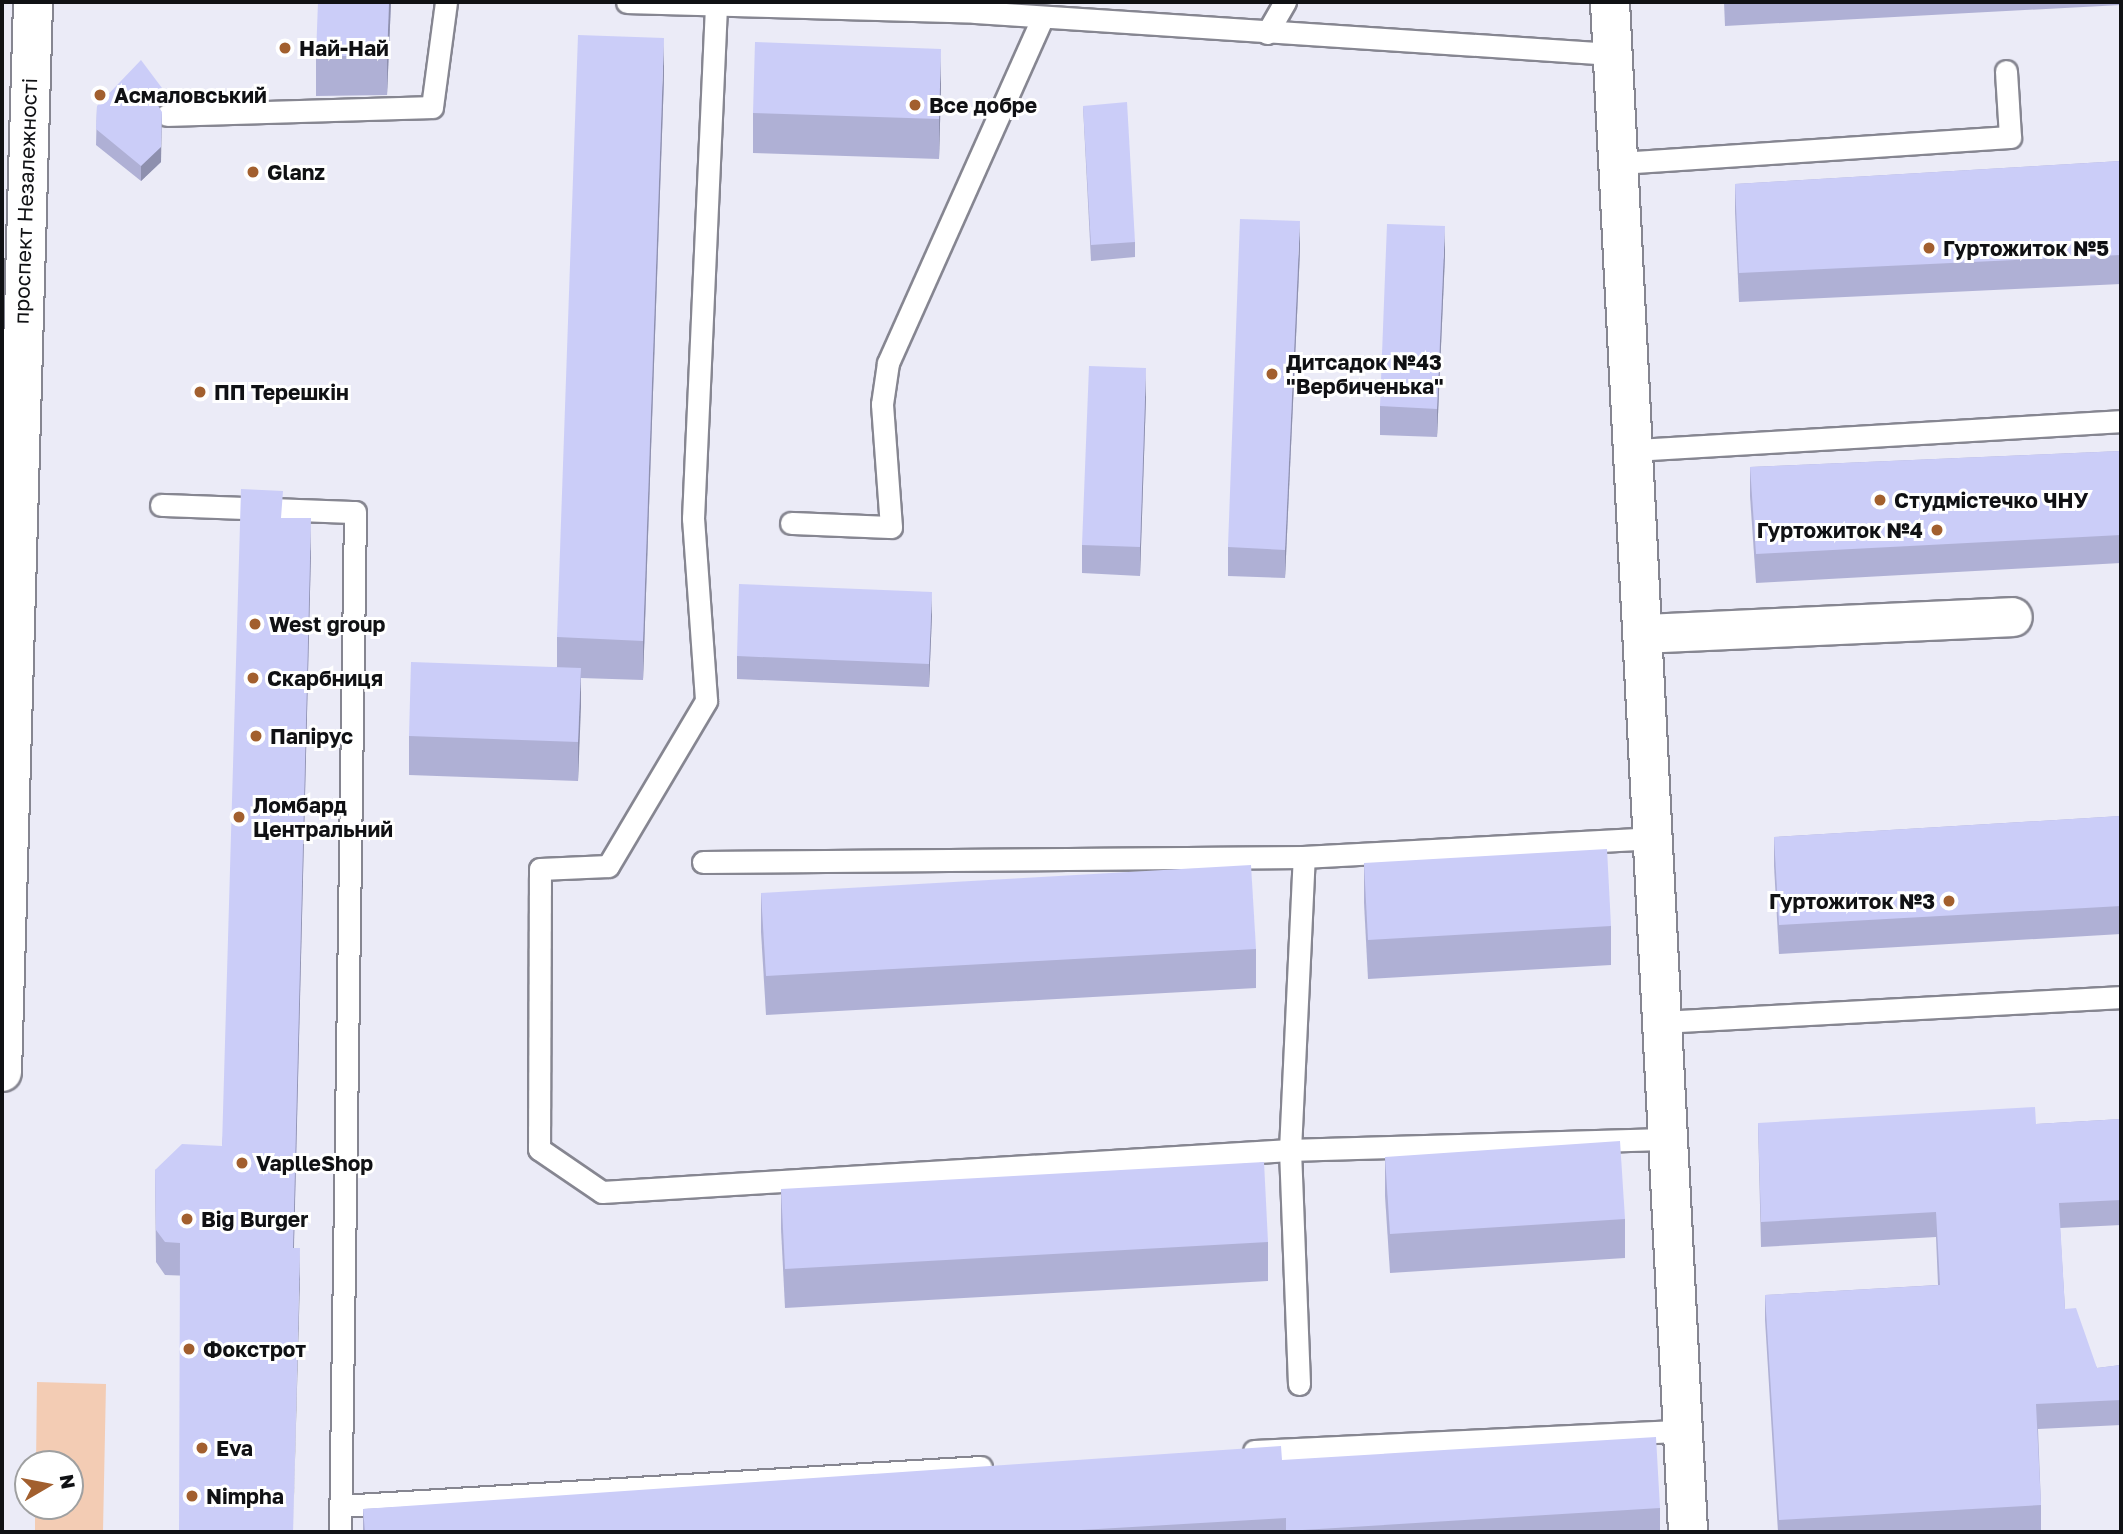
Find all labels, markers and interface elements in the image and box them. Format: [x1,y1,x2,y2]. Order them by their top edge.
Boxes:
place label: Най-Най [299,35,389,61]
marker: Най-Най [277,40,293,56]
street label: проспект Незалежності [8,77,42,325]
place label: Асмаловський [114,82,267,108]
marker: Асмаловський [92,87,108,103]
place label: Все добре [929,92,1037,118]
marker: Все добре [907,97,923,113]
place label: Glanz [267,159,325,185]
marker: Glanz [245,164,261,180]
place label: Гуртожиток №5 [1943,235,2109,261]
marker: Гуртожиток №5 [1921,240,1937,256]
place label: Дитсадок №43 "Вербиченька" [1286,349,1444,399]
marker: Дитсадок №43 "Вербиченька" [1264,366,1280,382]
place label: ПП Терешкін [214,379,349,405]
marker: ПП Терешкін [192,384,208,400]
place label: Студмістечко ЧНУ [1894,487,2088,513]
marker: Студмістечко ЧНУ [1872,492,1888,508]
place label: Гуртожиток №4 [1757,517,1923,543]
marker: Гуртожиток №4 [1929,522,1945,538]
place label: West group [269,611,385,637]
marker: West group [247,616,263,632]
place label: Скарбниця [267,665,383,691]
marker: Скарбниця [245,670,261,686]
place label: Папірус [270,723,353,749]
marker: Папірус [248,728,264,744]
place label: Ломбард Центральний [253,792,393,842]
marker: Ломбард Центральний [231,809,247,825]
place label: Гуртожиток №3 [1769,888,1935,914]
marker: Гуртожиток №3 [1941,893,1957,909]
place label: VaplleShop [256,1150,373,1176]
marker: VaplleShop [234,1155,250,1171]
place label: Big Burger [201,1206,308,1232]
marker: Big Burger [179,1211,195,1227]
place label: Фокстрот [203,1336,306,1362]
marker: Фокстрот [181,1341,197,1357]
place label: Eva [216,1435,253,1461]
marker: Eva [194,1440,210,1456]
north arrow [14,1450,84,1520]
text: N [56,1472,81,1491]
place label: Nimpha [206,1483,284,1509]
marker: Nimpha [184,1488,200,1504]

